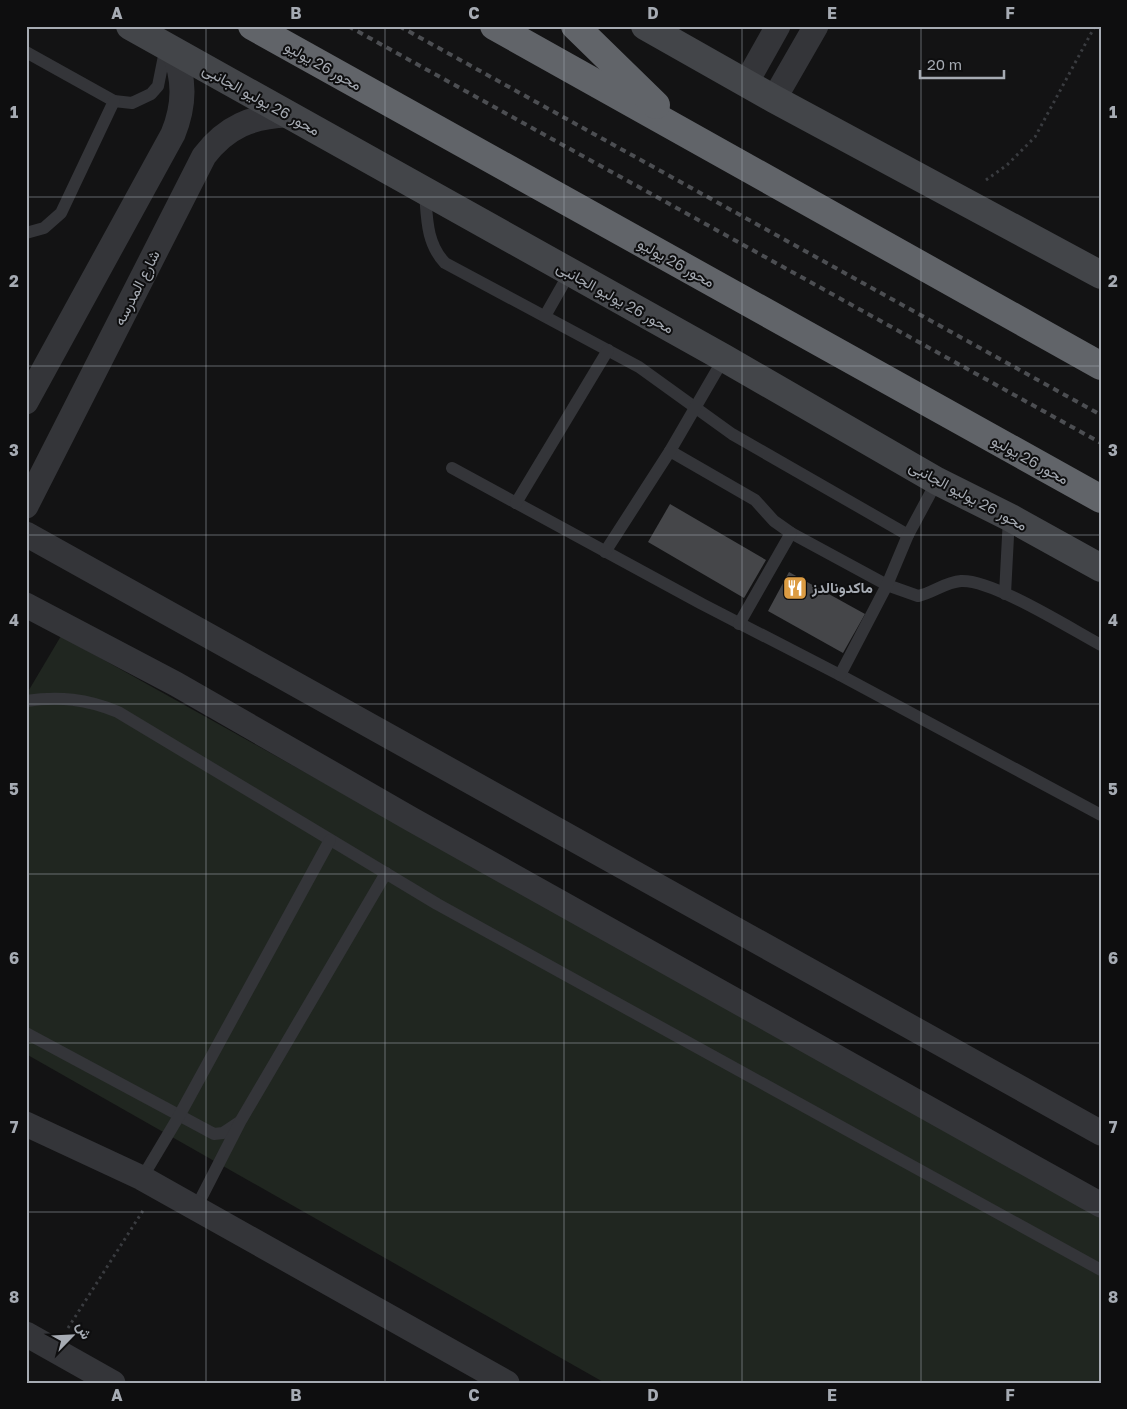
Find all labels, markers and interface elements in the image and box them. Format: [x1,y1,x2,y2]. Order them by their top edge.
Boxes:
text: A [111,3,123,23]
text: B [290,3,302,23]
text: C [468,3,480,23]
text: D [647,3,659,23]
text: E [827,3,837,23]
text: F [1005,3,1015,23]
street label: محور 26 يوليو [282,37,365,94]
scale bar [920,48,1003,80]
text: 20 m [927,55,962,73]
street label: محور 26 يوليو الجانبى [199,59,323,141]
text: 1 [10,102,18,122]
text: 1 [1109,102,1117,122]
street label: محور 26 يوليو [635,234,718,291]
street label: شارع المدرسه [110,247,165,329]
street label: محور 26 يوليو الجانبى [553,257,677,339]
text: 2 [9,271,19,291]
text: 2 [1108,271,1118,291]
street label: محور 26 يوليو [989,431,1072,488]
text: 3 [9,440,19,460]
text: 3 [1108,440,1118,460]
street label: محور 26 يوليو الجانبى [905,456,1031,536]
restaurant icon: ماكدونالدز [782,575,808,601]
place label: ماكدونالدز [811,578,873,597]
text: 4 [9,610,19,630]
text: 4 [1108,610,1118,630]
text: 5 [9,779,19,799]
text: 5 [1108,779,1118,799]
text: 6 [9,948,19,968]
text: 6 [1108,948,1118,968]
text: 7 [10,1117,19,1137]
text: 7 [1109,1117,1118,1137]
text: 8 [9,1287,19,1307]
text: 8 [1108,1287,1118,1307]
north arrow [48,1312,98,1362]
text: ش [72,1319,96,1342]
text: A [111,1385,123,1405]
text: B [290,1385,302,1405]
text: C [468,1385,480,1405]
text: D [647,1385,659,1405]
text: E [827,1385,837,1405]
text: F [1005,1385,1015,1405]

